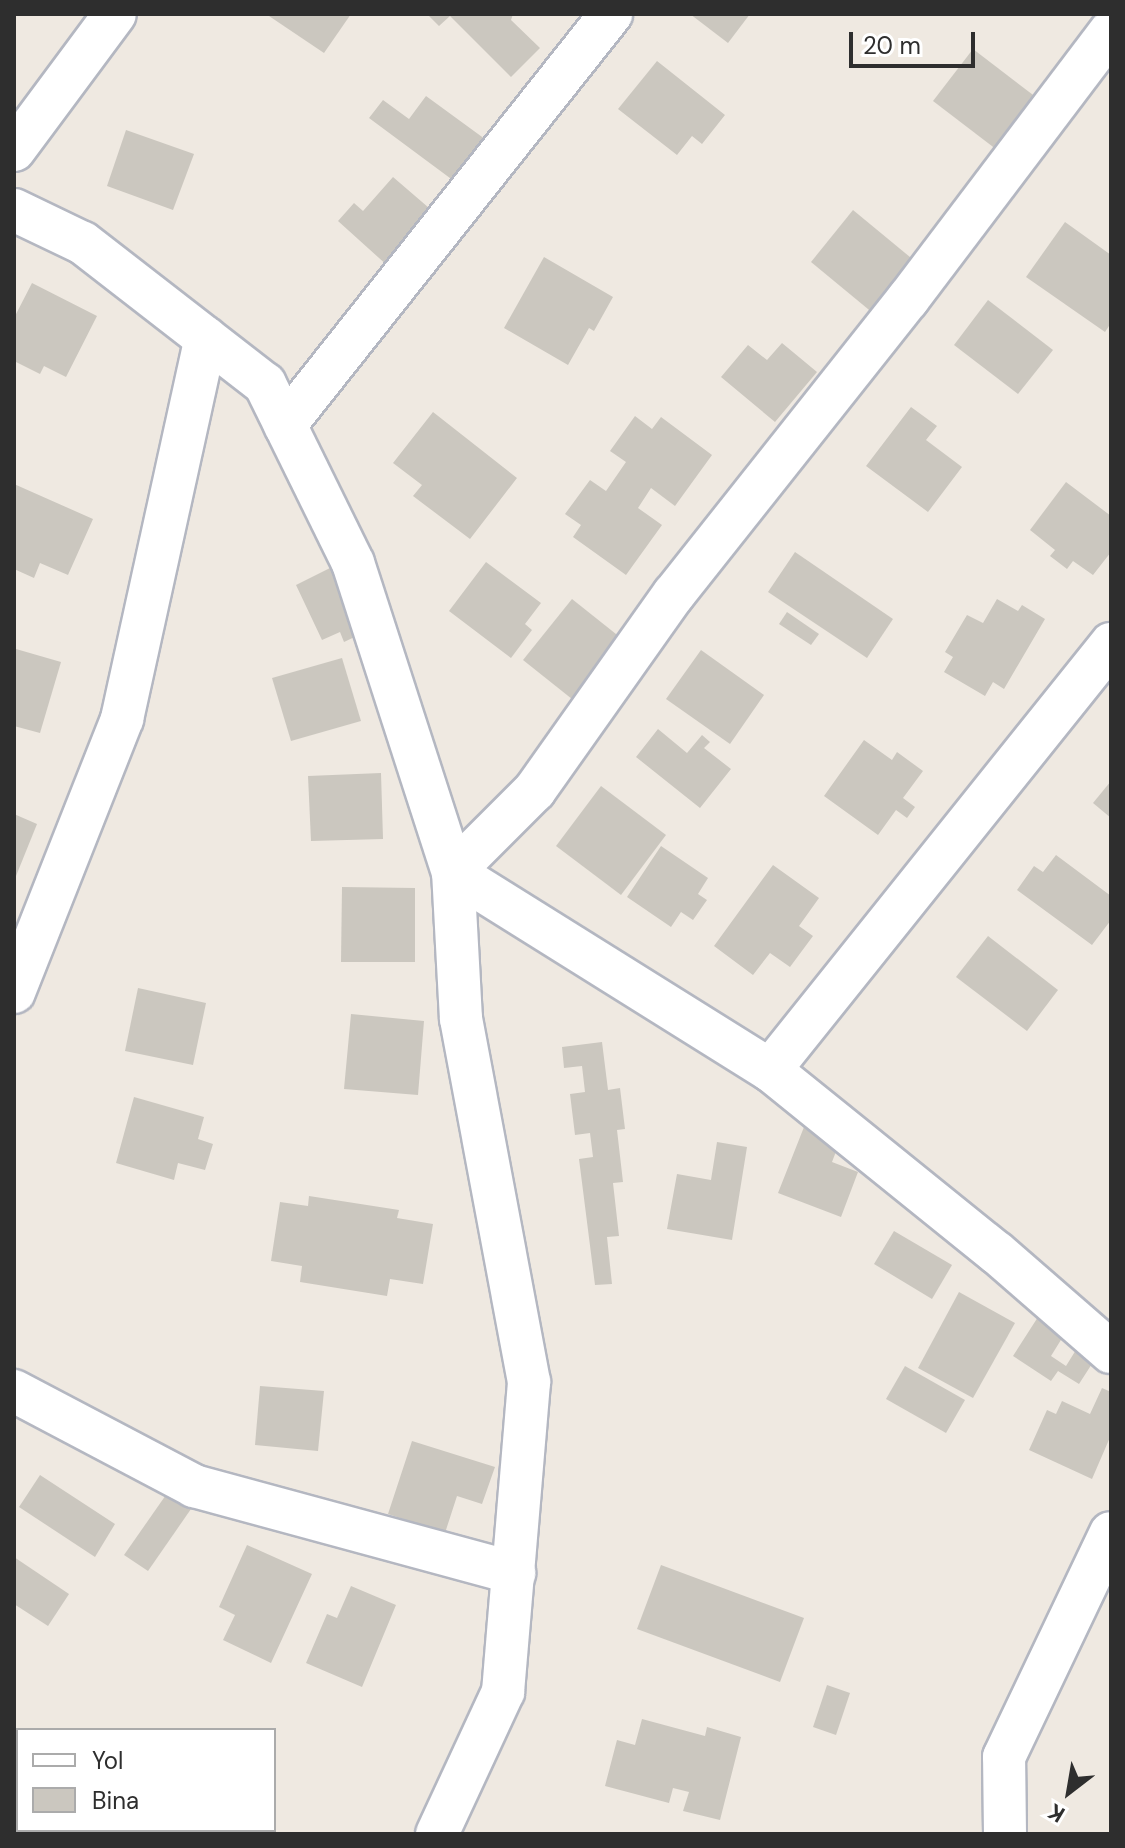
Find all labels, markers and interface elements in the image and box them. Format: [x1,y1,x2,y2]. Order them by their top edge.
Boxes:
scale bar [853,16,979,66]
text: 20 m [863,30,921,61]
legend [16,1728,276,1832]
text: Yol [92,1745,123,1776]
north arrow [1029,1752,1109,1832]
text: Bina [92,1785,139,1816]
text: K [1043,1797,1070,1829]

